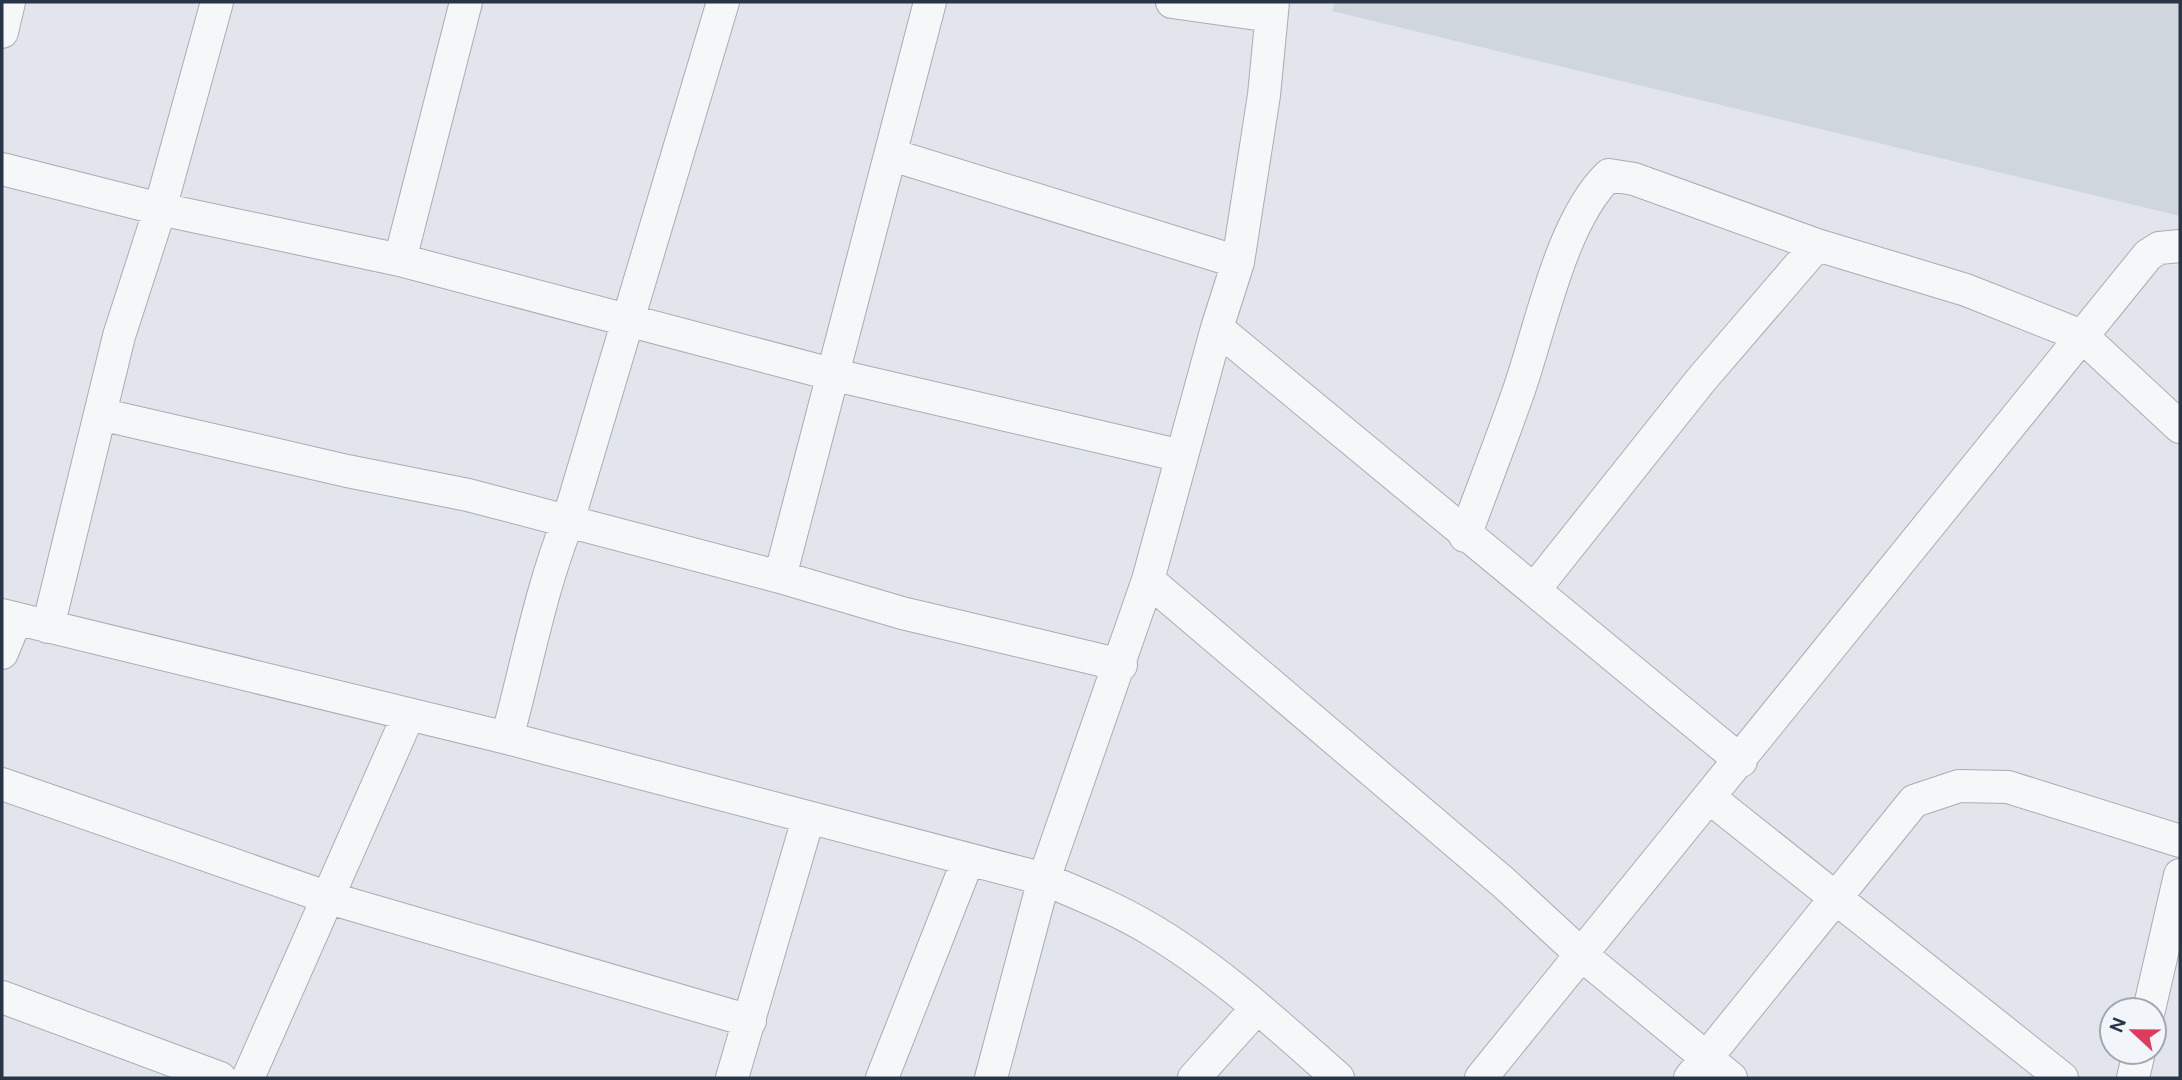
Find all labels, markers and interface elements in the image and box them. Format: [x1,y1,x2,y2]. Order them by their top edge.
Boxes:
north arrow [2098,996,2168,1066]
text: N [2104,1014,2132,1036]

